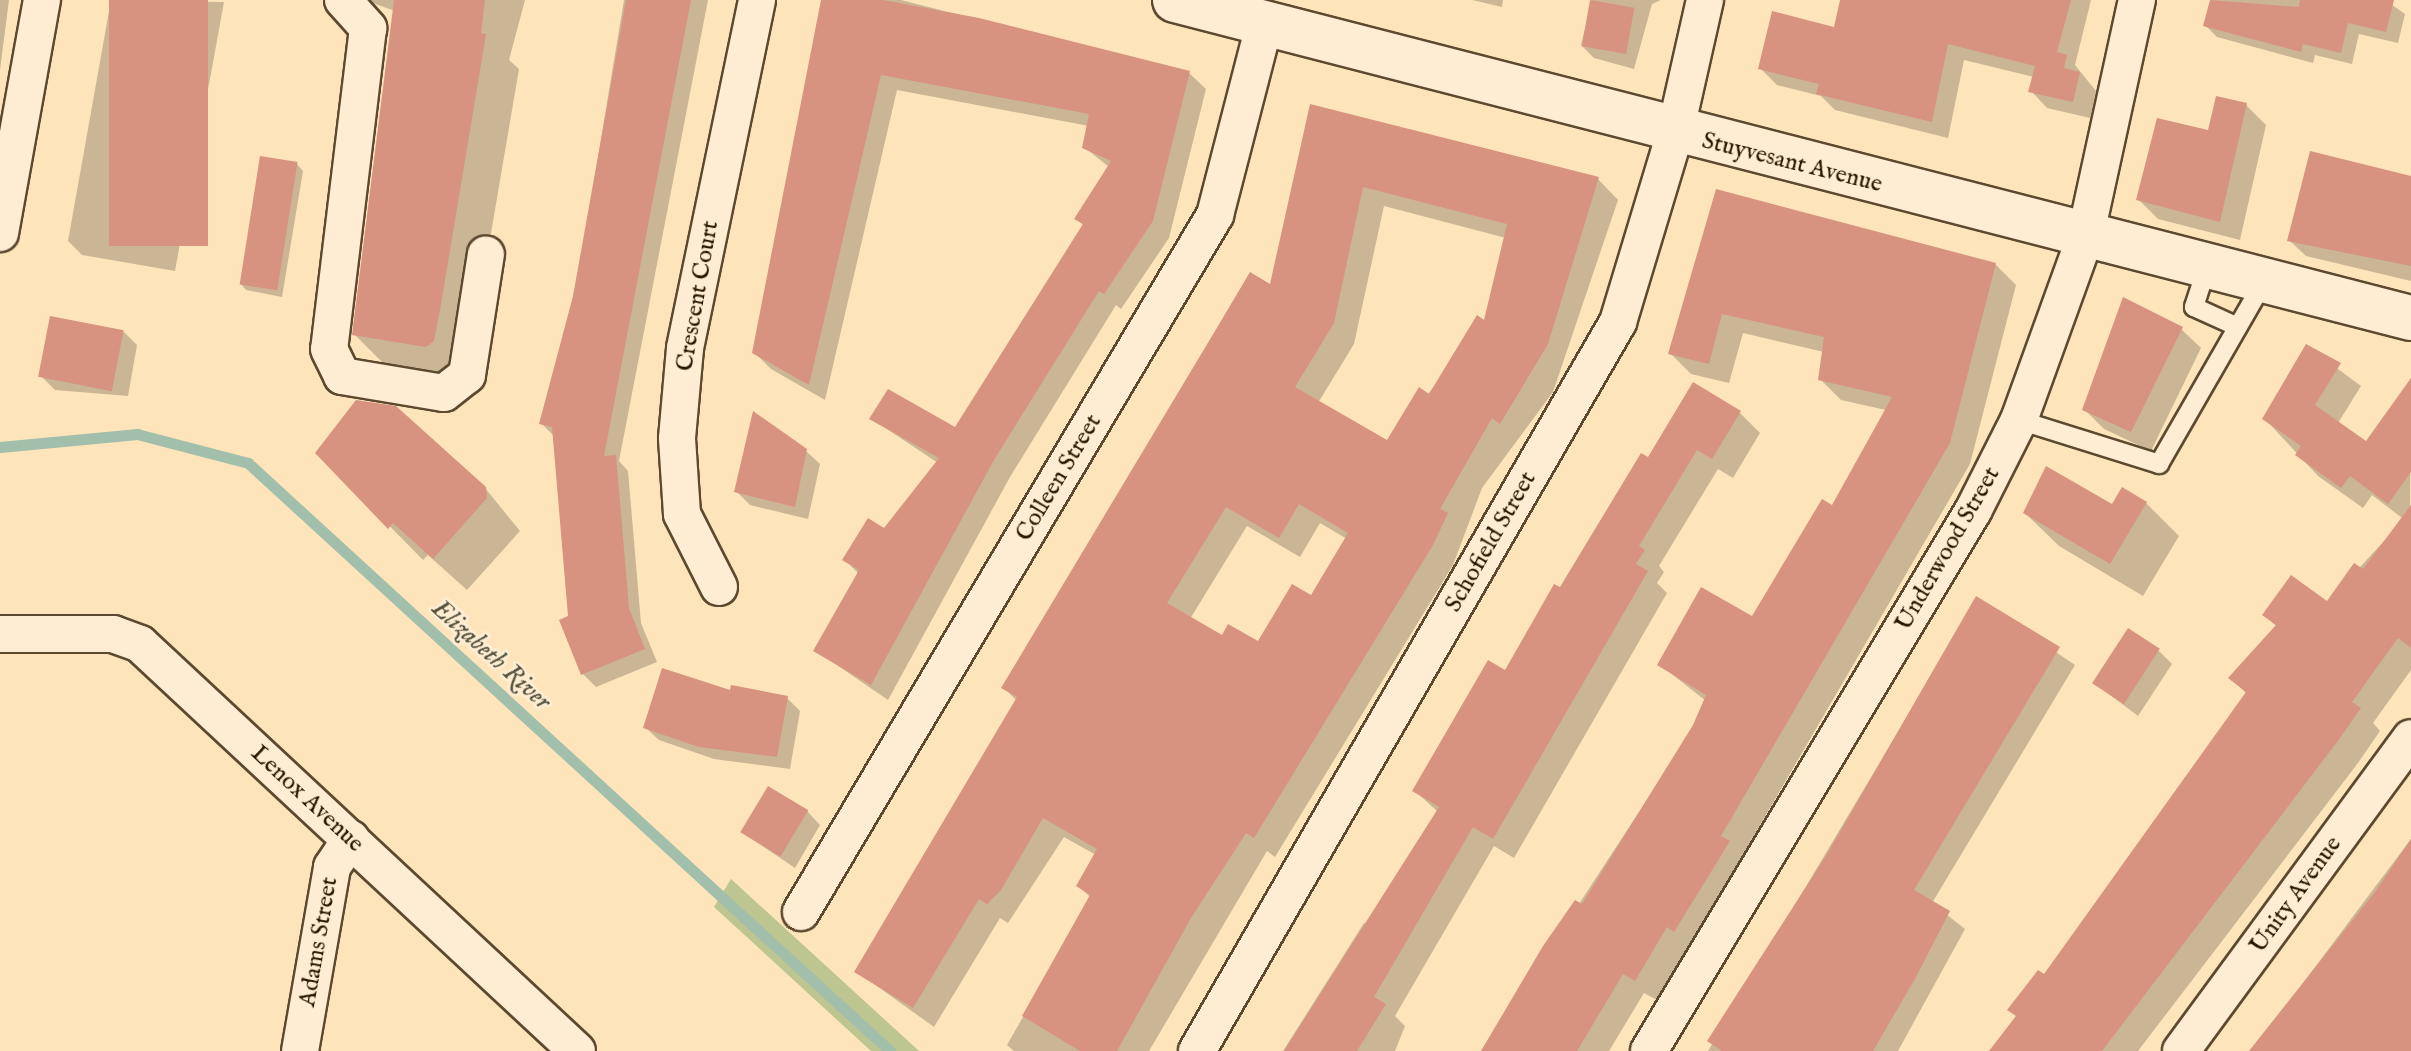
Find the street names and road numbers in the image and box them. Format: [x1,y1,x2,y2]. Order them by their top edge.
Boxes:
street label: Stuyvesant Avenue [1699,127,1885,199]
street label: Crescent Court [671,218,725,374]
street label: Colleen Street [1010,409,1108,547]
street label: Underwood Street [1889,462,2007,636]
street label: Schofield Street [1439,467,1543,617]
street label: Lenox Avenue [245,739,369,859]
street label: Unity Avenue [2244,831,2348,959]
street label: Adams Street [293,875,345,1009]

